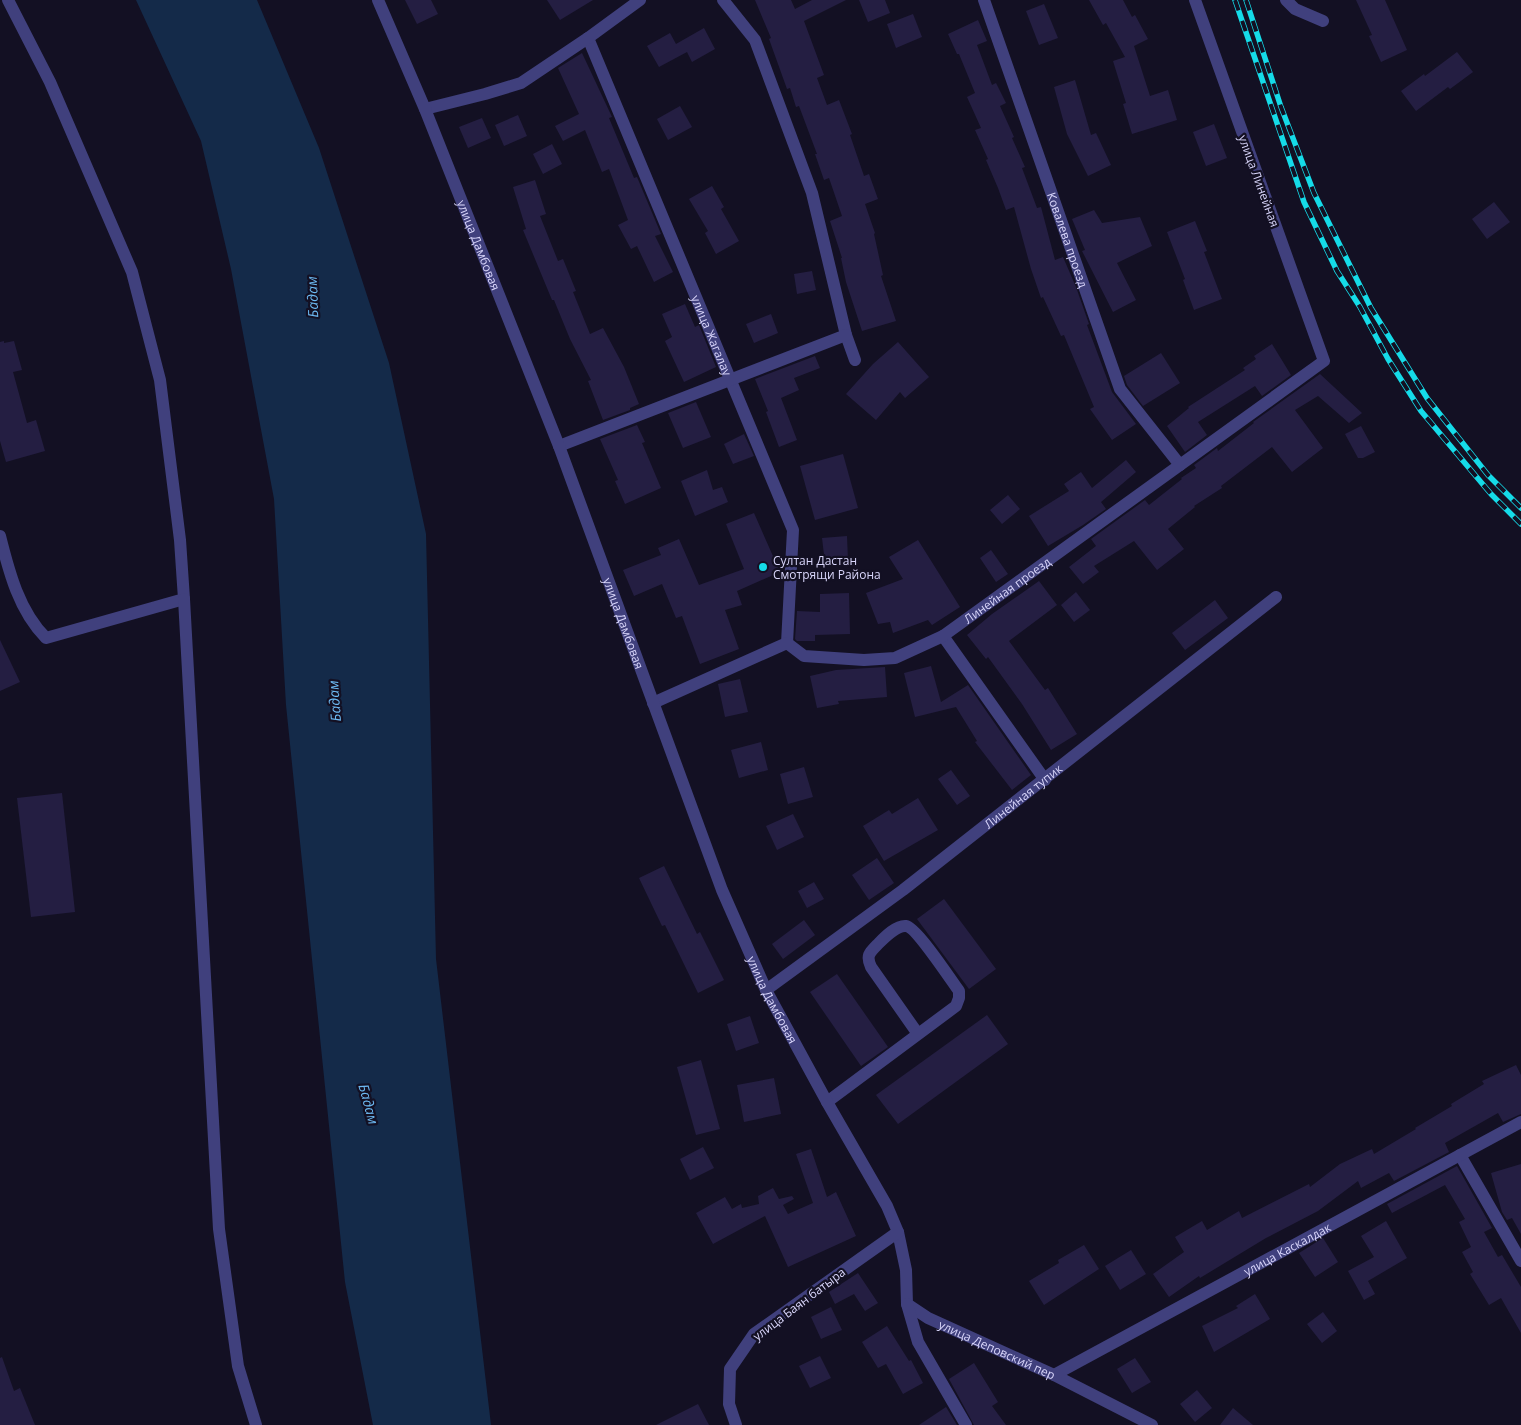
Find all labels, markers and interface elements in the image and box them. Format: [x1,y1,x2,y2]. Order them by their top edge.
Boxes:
street label: улица Линейная [1234,133,1284,229]
street label: Ковалева проезд [1043,190,1092,290]
street label: улица Дамбовая [453,197,505,293]
water label: Бадам [302,276,322,318]
street label: улица Жагалау [687,292,737,379]
place label: Султан Дастан Смотрящи Района [773,552,881,583]
street label: Линейная проезд [960,553,1054,627]
marker: Султан Дастан Смотрящи Района [757,561,769,573]
street label: улица Дамбовая [599,575,649,671]
water label: Бадам [323,679,345,722]
street label: Линейная тупик [980,759,1066,832]
street label: улица Дамбовая [743,953,802,1046]
water label: Бадам [354,1082,384,1127]
street label: улица Каскалдак [1240,1218,1334,1279]
street label: улица Баян батыра [749,1264,849,1344]
street label: улица Деповский пер [936,1316,1058,1383]

